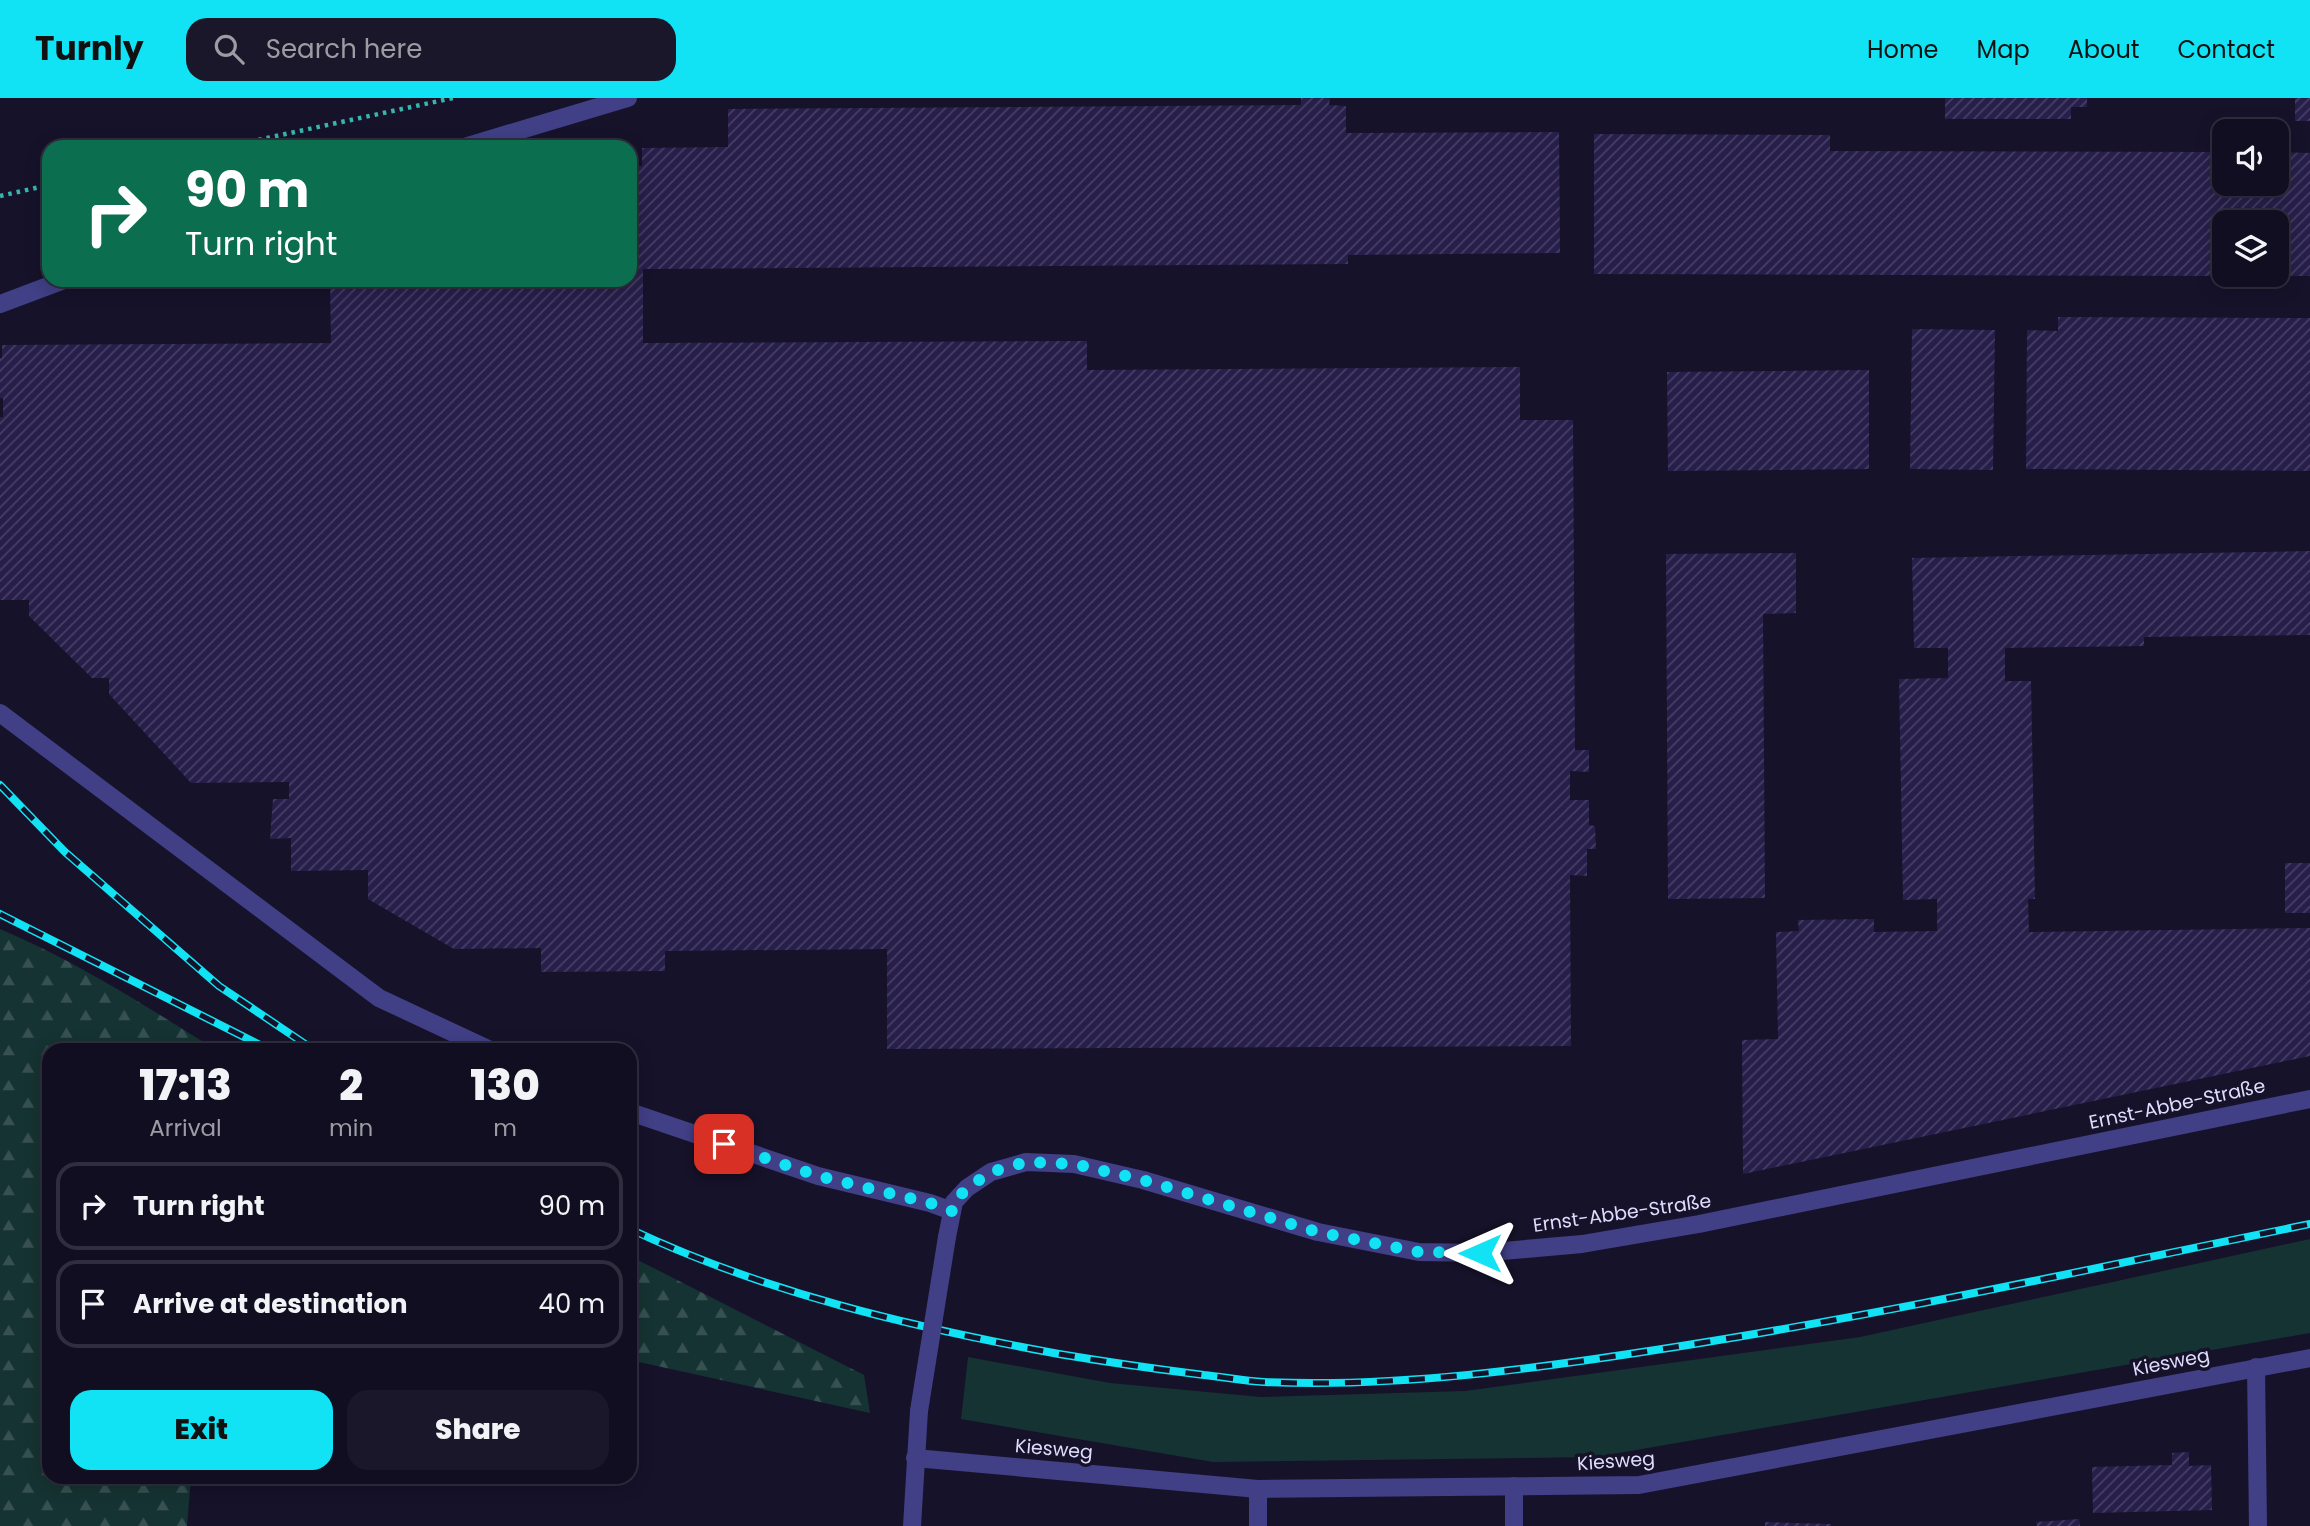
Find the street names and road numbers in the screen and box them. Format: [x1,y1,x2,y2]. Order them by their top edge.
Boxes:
street label: Ernst-Abbe-Straße [2086,1072,2268,1136]
street label: Ernst-Abbe-Straße [1531,1187,1713,1239]
street label: Kiesweg [2130,1341,2212,1383]
street label: Kiesweg [1014,1432,1094,1466]
street label: Kiesweg [1576,1445,1656,1477]

